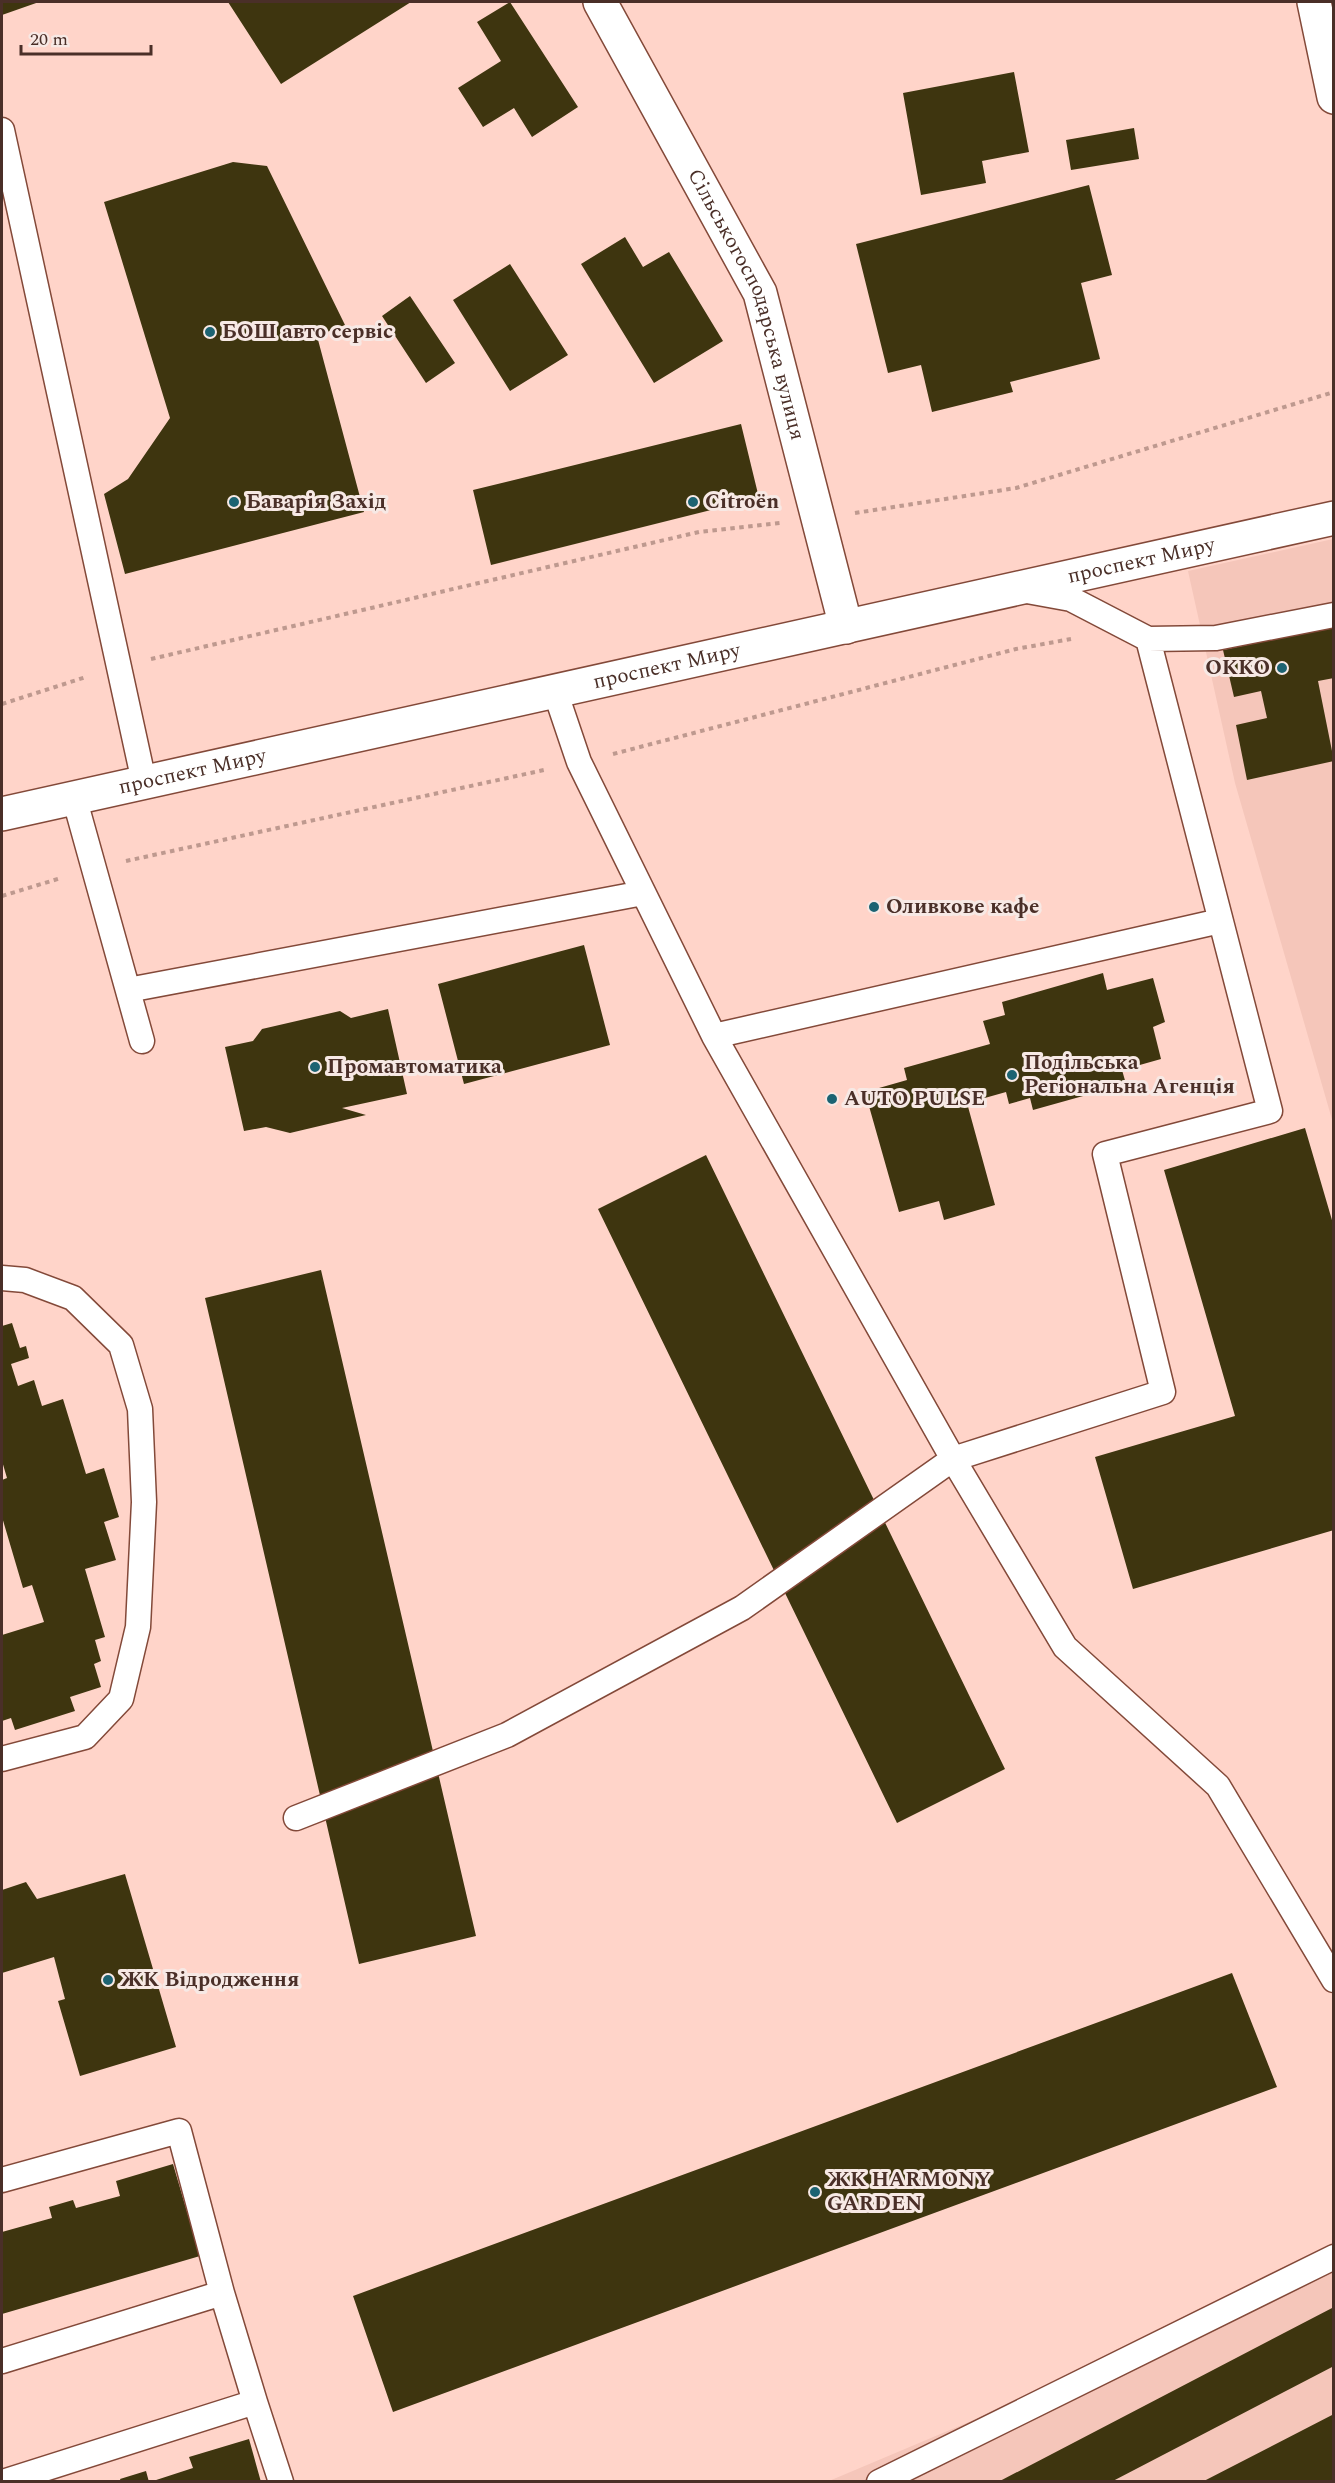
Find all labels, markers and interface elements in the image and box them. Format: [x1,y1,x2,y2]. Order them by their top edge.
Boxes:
scale bar [21,18,152,56]
text: 20 m [30,26,68,53]
street label: Сільськогосподарська вулиця [679,163,813,444]
place label: БОШ авто сервіс [222,316,393,348]
marker: БОШ авто сервіс [203,325,217,339]
place label: Баварія Захід [246,486,386,518]
place label: Citroën [705,486,779,518]
marker: Баварія Захід [227,495,241,509]
marker: Citroën [686,495,700,509]
street label: проспект Миру [1064,529,1219,593]
street label: проспект Миру [590,634,744,698]
place label: ОККО [1205,652,1270,684]
marker: ОККО [1275,661,1289,675]
street label: проспект Миру [116,740,270,804]
place label: Оливкове кафе [886,891,1039,923]
marker: Оливкове кафе [867,900,881,914]
place label: Подільська Регіональна Агенція [1024,1047,1235,1103]
place label: Промавтоматика [327,1051,502,1083]
marker: Промавтоматика [308,1060,322,1074]
marker: Подільська Регіональна Агенція [1005,1068,1019,1082]
place label: AUTO PULSE [844,1083,985,1115]
marker: AUTO PULSE [825,1092,839,1106]
place label: ЖК Відродження [120,1964,299,1996]
marker: ЖК Відродження [101,1973,115,1987]
place label: ЖК HARMONY GARDEN [827,2164,991,2220]
marker: ЖК HARMONY GARDEN [808,2185,822,2199]

